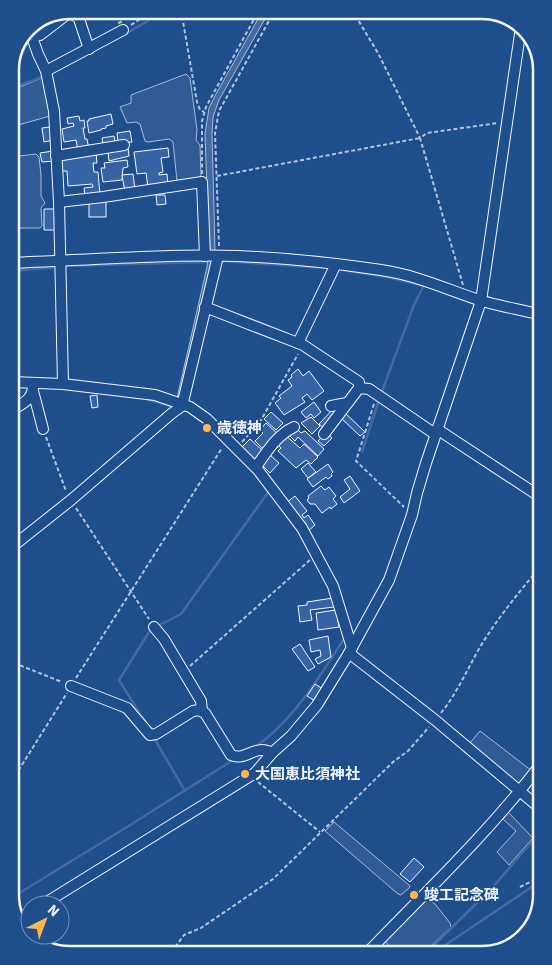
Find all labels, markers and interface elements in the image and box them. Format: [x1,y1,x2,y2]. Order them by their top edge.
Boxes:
place label: 歳徳神 [217,419,262,437]
marker: 歳徳神 [201,422,213,434]
place label: 大国恵比須神社 [255,765,360,783]
marker: 大国恵比須神社 [239,768,251,780]
place label: 竣工記念碑 [424,886,499,904]
marker: 竣工記念碑 [408,889,420,901]
north arrow [20,895,70,945]
text: N [44,901,63,920]

